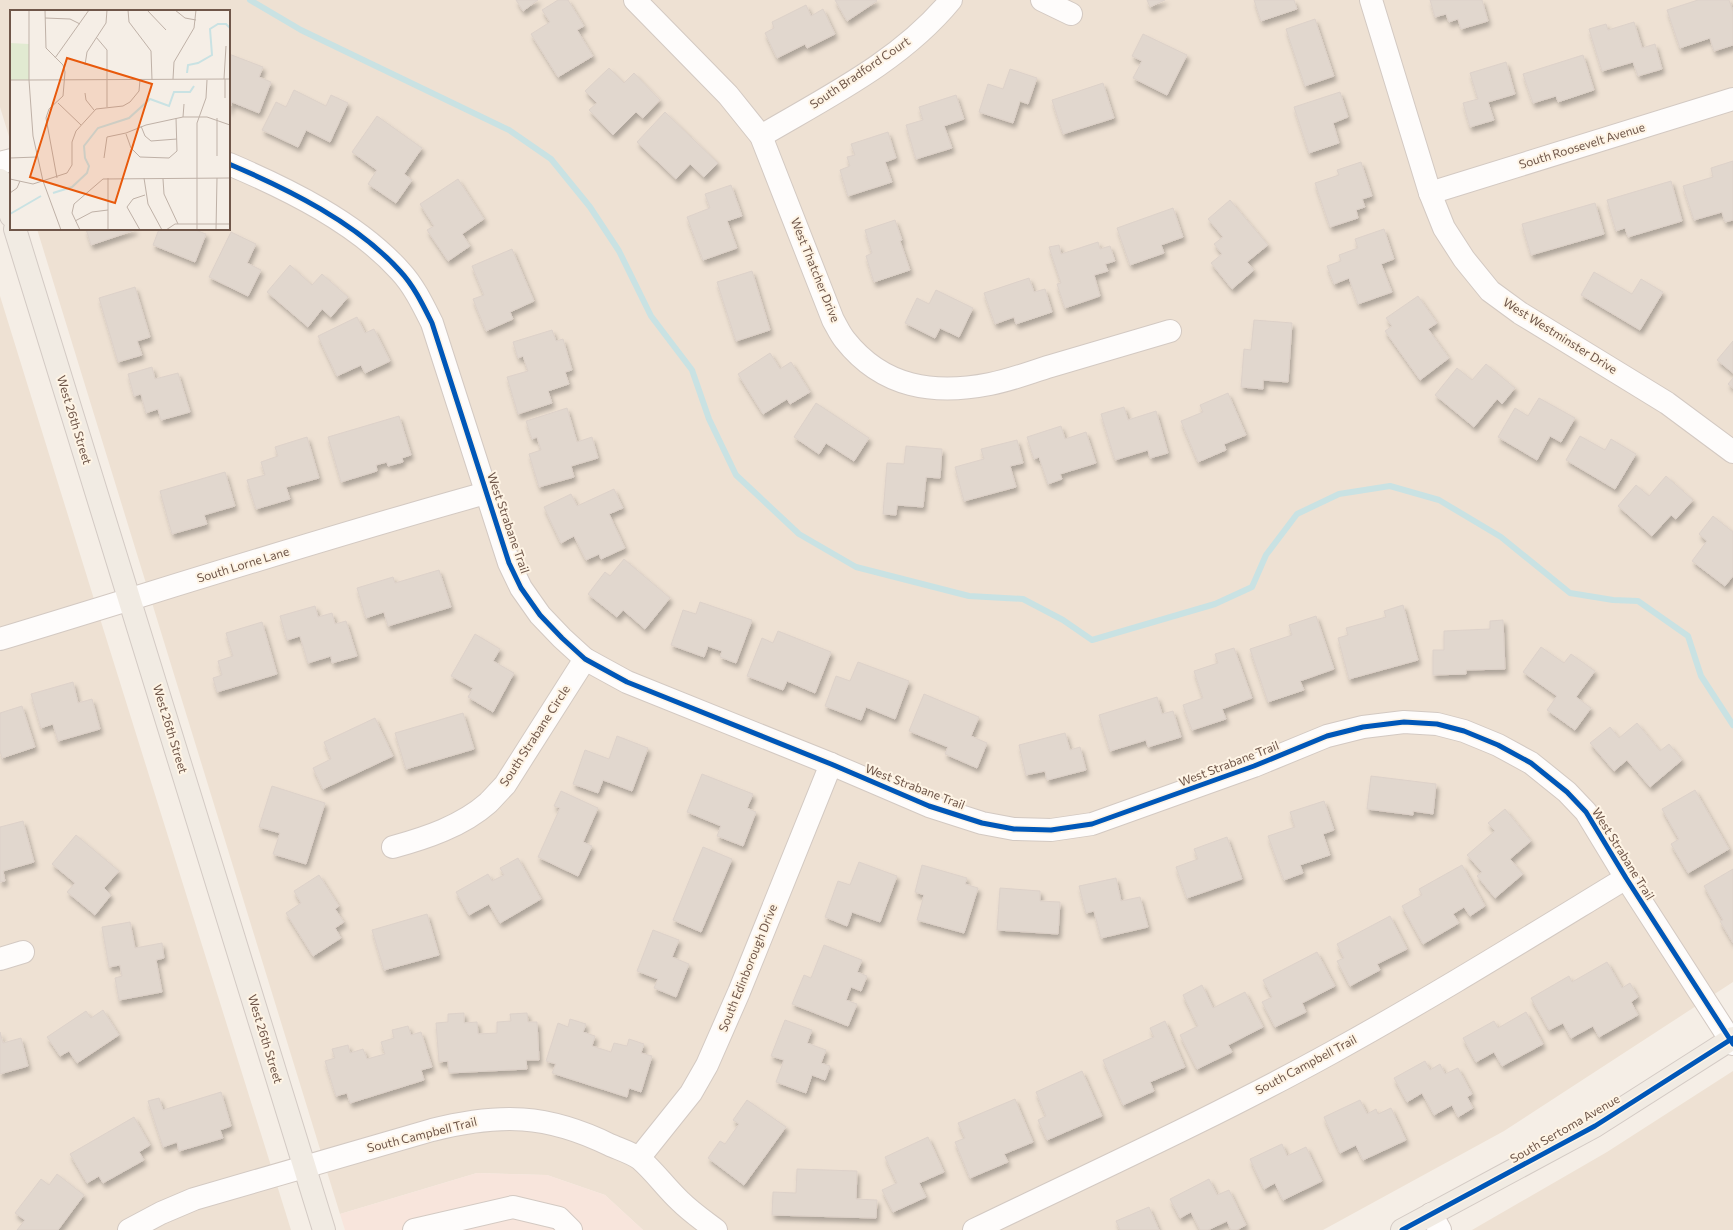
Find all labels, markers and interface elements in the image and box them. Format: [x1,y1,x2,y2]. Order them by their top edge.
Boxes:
inset map [10,10,230,230]
street label: South Bradford Court [807,33,912,111]
street label: South Roosevelt Avenue [1517,119,1646,171]
street label: West Thatcher Drive [789,215,843,324]
street label: West Westminster Drive [1501,294,1620,376]
street label: West 26th Street [55,374,95,466]
street label: West Strabane Trail [485,470,533,575]
street label: South Lorne Lane [195,543,291,585]
street label: South Strabane Circle [496,682,572,789]
street label: West 26th Street [151,683,191,775]
street label: West Strabane Trail [1177,738,1281,789]
street label: West Strabane Trail [863,761,967,812]
street label: West Strabane Trail [1590,805,1658,902]
street label: South Edinborough Drive [715,902,779,1033]
street label: West 26th Street [246,993,286,1085]
street label: South Campbell Trail [1253,1031,1359,1097]
street label: South Sertoma Avenue [1507,1091,1622,1165]
street label: South Campbell Trail [365,1114,478,1154]

